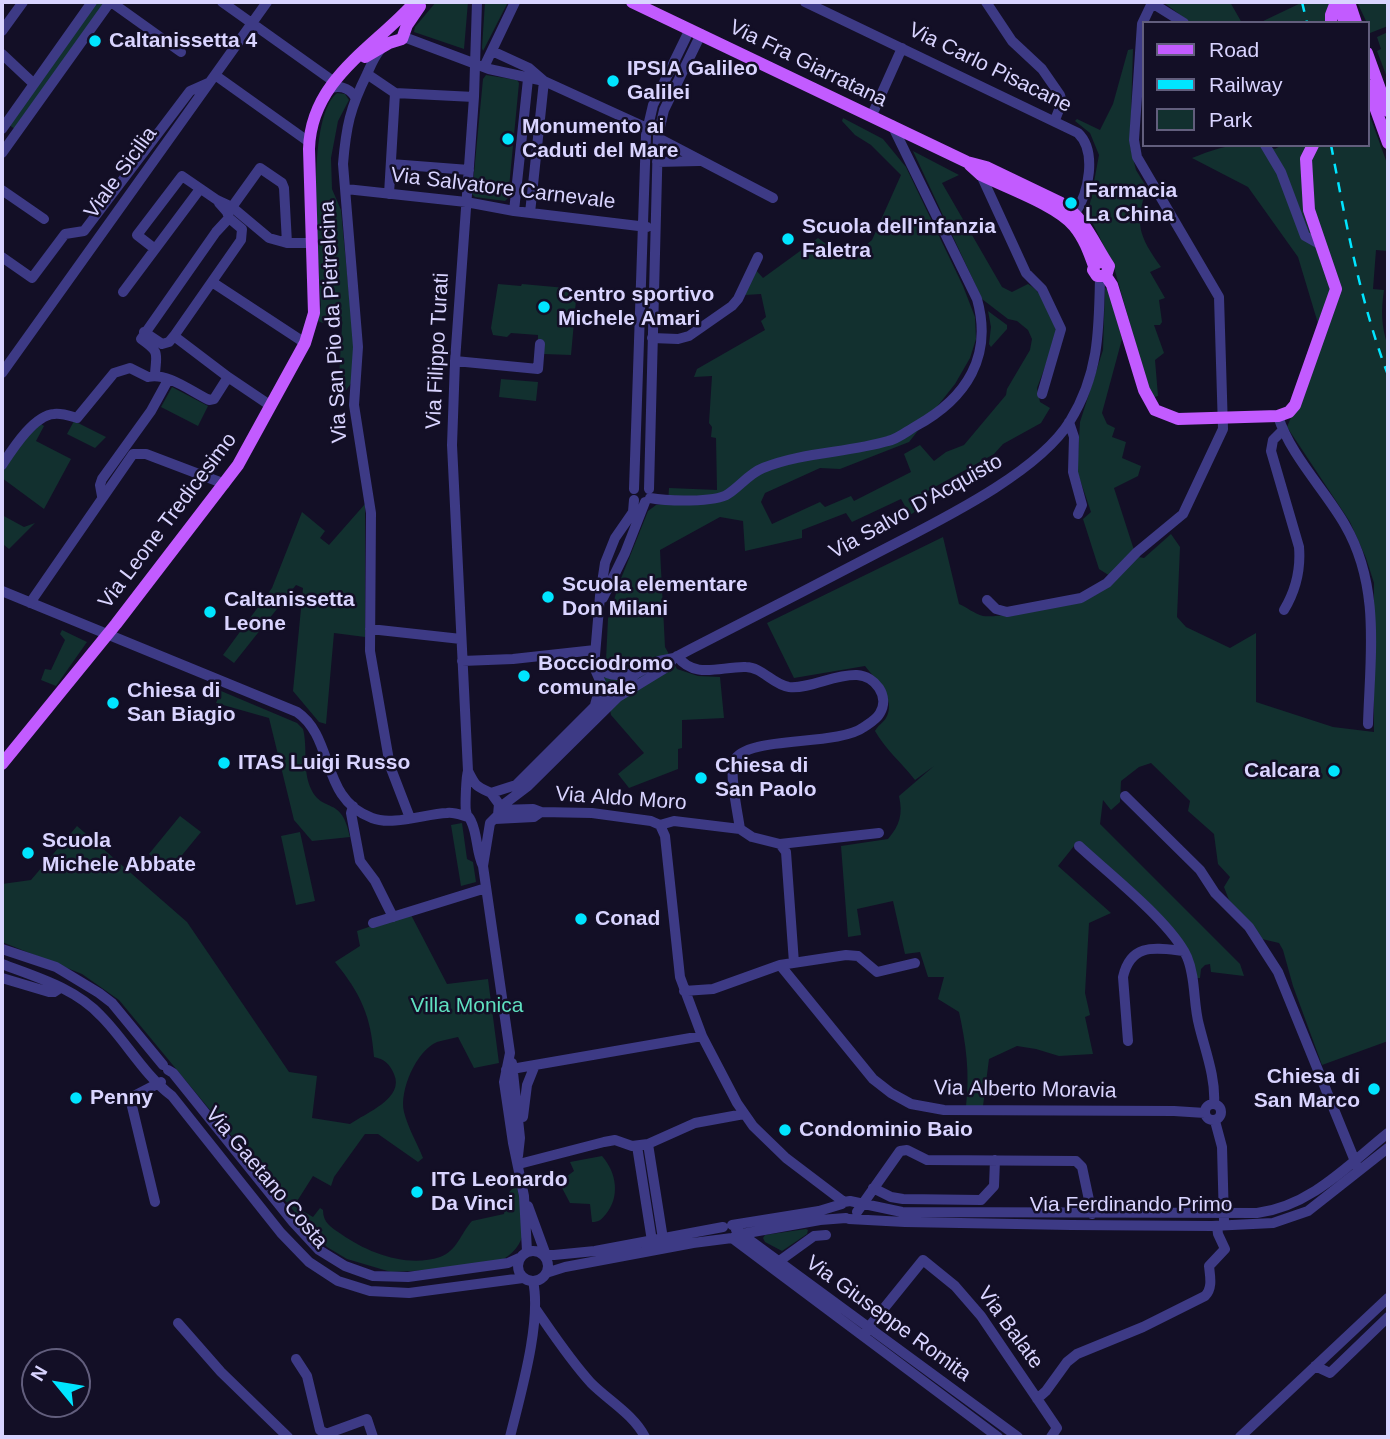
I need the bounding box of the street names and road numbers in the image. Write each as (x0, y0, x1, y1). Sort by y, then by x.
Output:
street label: Via Fra Giarratana (725, 15, 891, 113)
street label: Via Carlo Pisacane (904, 18, 1076, 118)
street label: Viale Sicilia (79, 122, 163, 224)
street label: Via Salvatore Carnevale (389, 163, 617, 215)
street label: Via San Pio da Pietrelcina (315, 200, 353, 444)
street label: Via Filippo Turati (421, 272, 455, 430)
street label: Via Leone Tredicesimo (94, 428, 242, 614)
street label: Via Salvo D'Acquisto (825, 449, 1007, 565)
street label: Via Aldo Moro (555, 782, 687, 816)
street label: Via Alberto Moravia (933, 1076, 1117, 1104)
street label: Via Gaetano Costa (199, 1102, 333, 1254)
street label: Via Ferdinando Primo (1030, 1192, 1232, 1218)
street label: Via Giuseppe Romita (800, 1251, 976, 1387)
street label: Via Balate (972, 1282, 1048, 1374)

